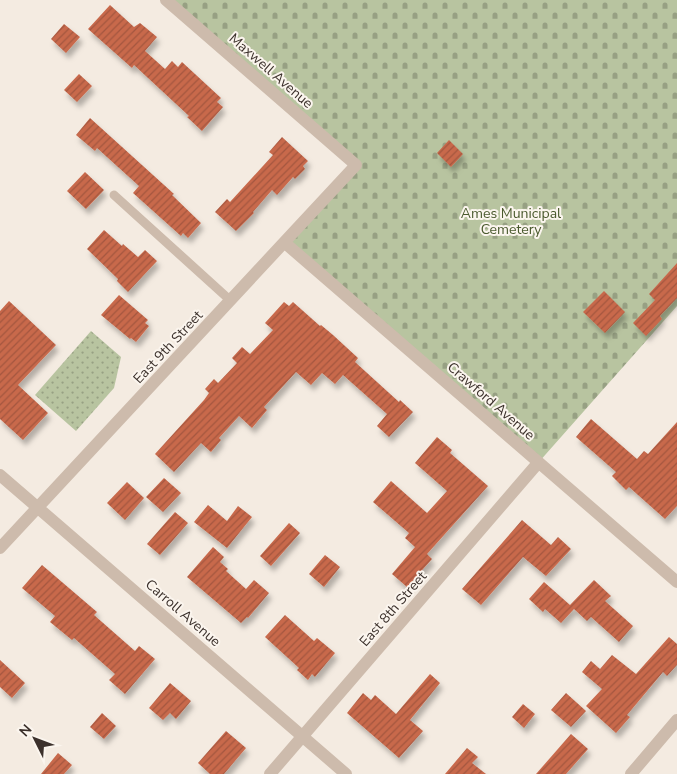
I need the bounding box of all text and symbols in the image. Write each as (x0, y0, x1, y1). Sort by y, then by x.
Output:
street label: Maxwell Avenue (225, 29, 317, 113)
park label: Ames Municipal Cemetery (461, 204, 562, 239)
street label: East 9th Street (129, 306, 207, 388)
street label: Crawford Avenue (443, 358, 539, 444)
street label: East 8th Street (355, 567, 431, 651)
street label: Carroll Avenue (141, 575, 225, 651)
north arrow (10, 714, 60, 764)
text: N (15, 720, 36, 741)

